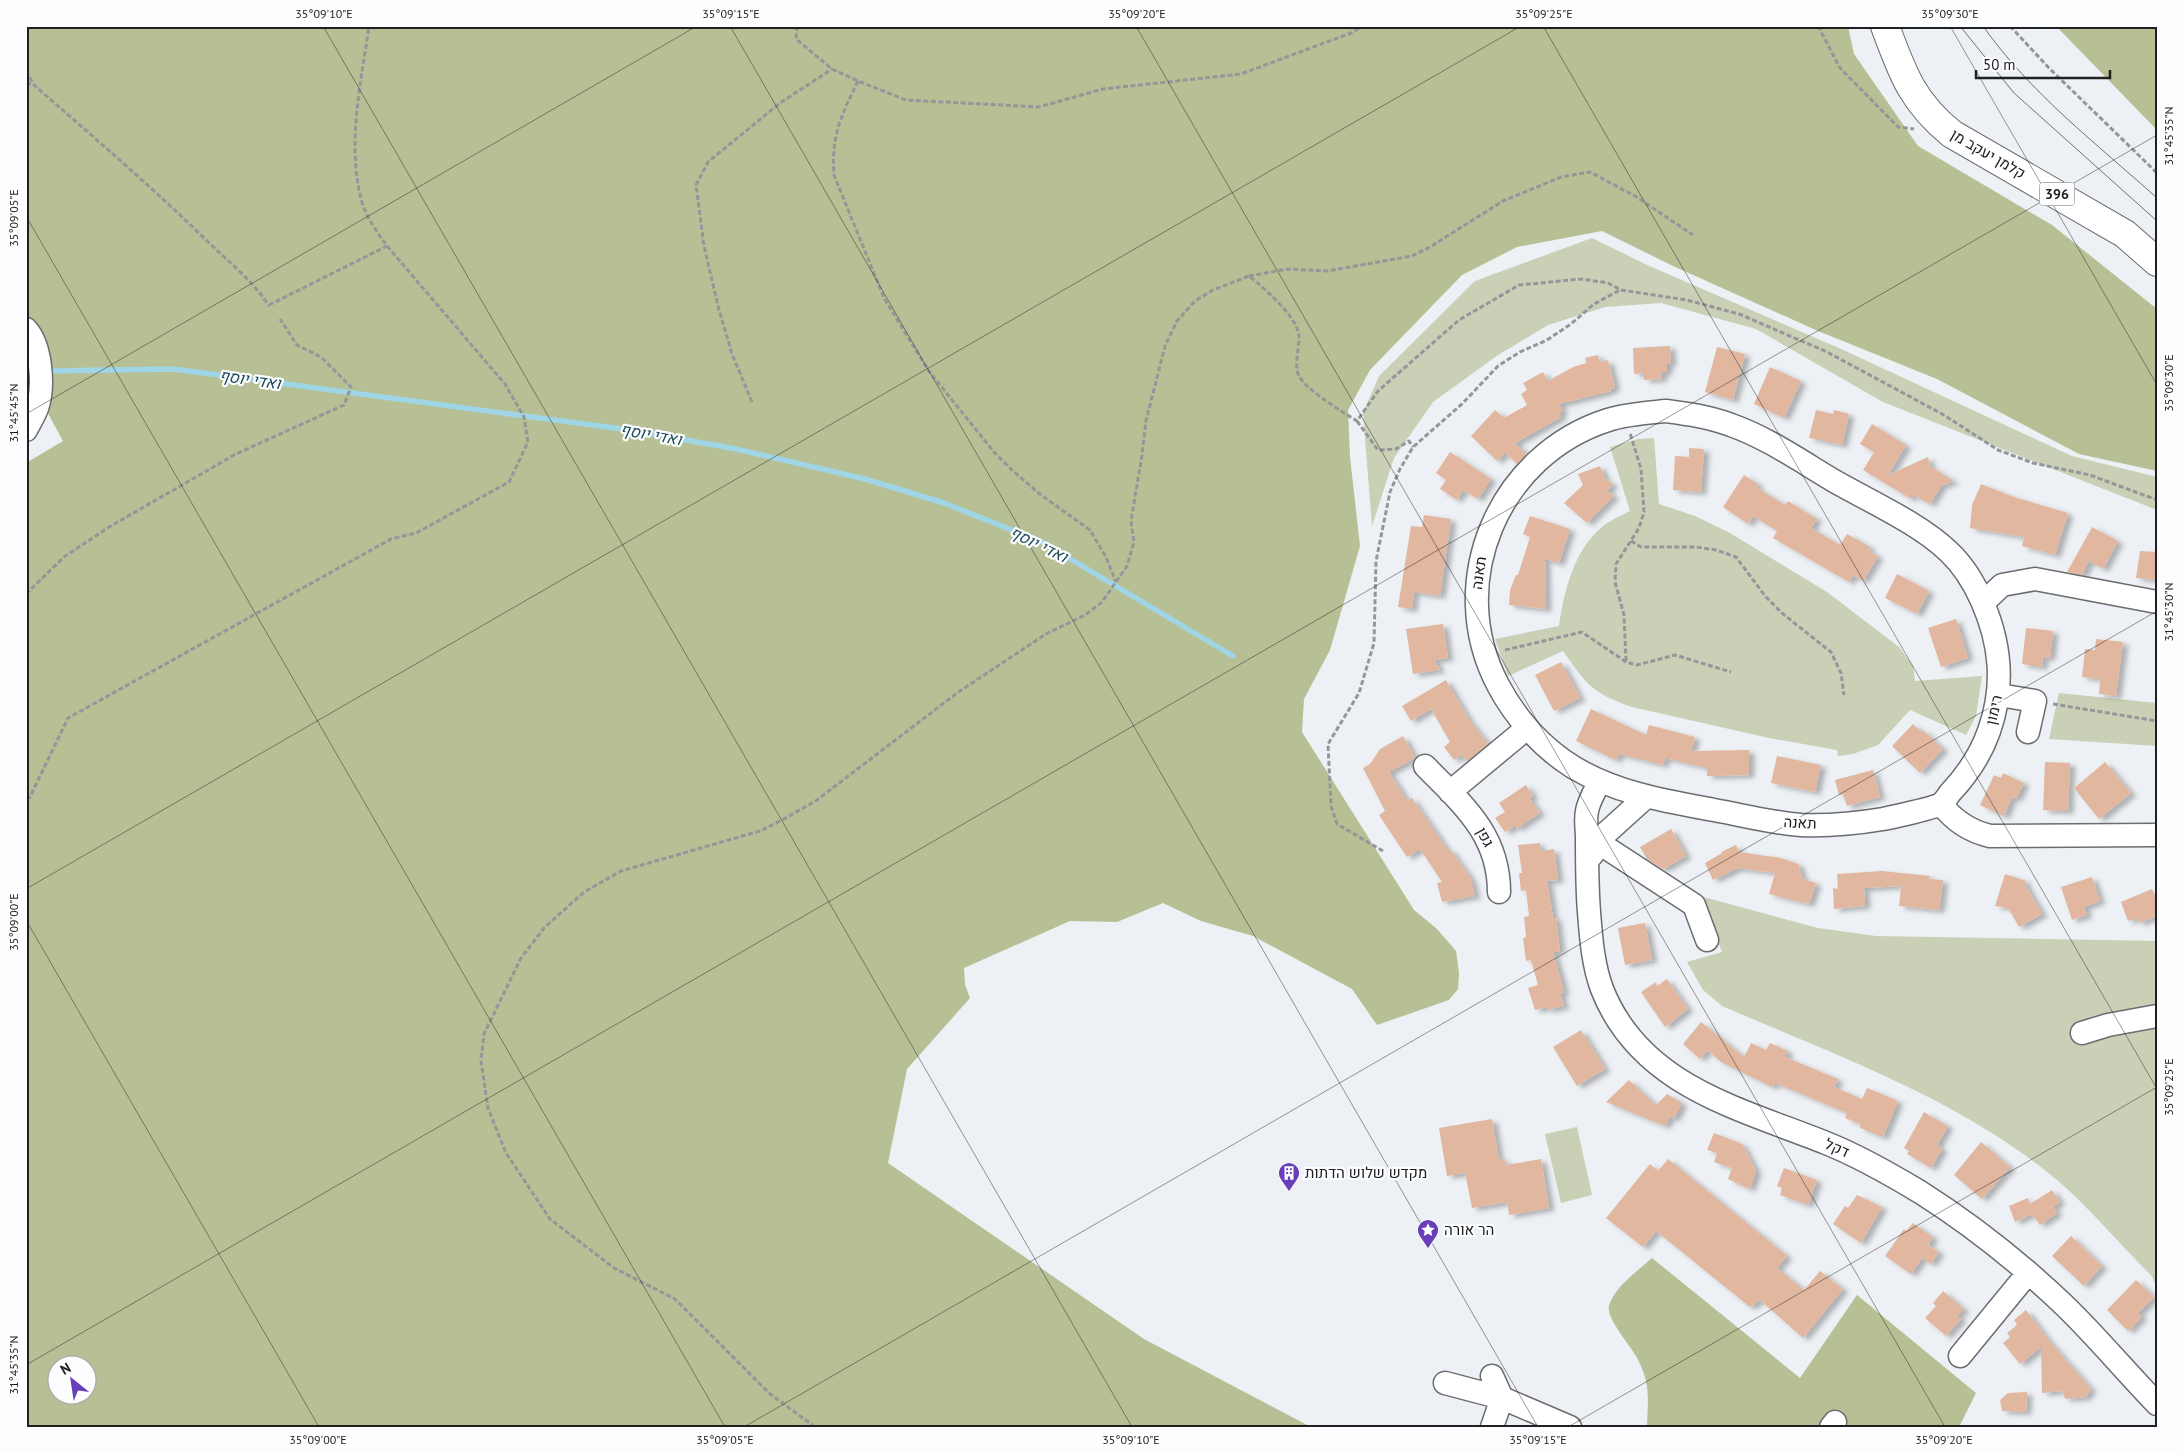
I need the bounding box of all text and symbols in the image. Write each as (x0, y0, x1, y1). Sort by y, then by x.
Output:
text: 35°09'10"E (295, 6, 353, 21)
text: 35°09'15"E (702, 6, 760, 21)
text: 35°09'20"E (1108, 6, 1166, 21)
text: 35°09'25"E (1515, 6, 1573, 21)
text: 35°09'30"E (1921, 6, 1979, 21)
scale bar (1976, 48, 2109, 80)
text: 50 m (1983, 55, 2016, 74)
text: 31°45'35"N (2161, 106, 2176, 166)
street label: קלמן יעקב מן (1947, 125, 2029, 183)
road number: 396 (2040, 182, 2074, 205)
text: 35°09'05"E (6, 189, 21, 247)
text: 35°09'30"E (2161, 354, 2176, 412)
water label: ואדי יוסף (218, 365, 283, 393)
text: 31°45'45"N (6, 383, 21, 443)
water label: ואדי יוסף (619, 419, 684, 449)
water label: ואדי יוסף (1007, 521, 1072, 567)
street label: תאנה (1467, 555, 1490, 591)
text: 31°45'30"N (2161, 582, 2176, 642)
street label: רימון (1981, 693, 2006, 727)
street label: תאנה (1783, 812, 1817, 833)
street label: גפן (1472, 824, 1499, 850)
text: 35°09'00"E (6, 893, 21, 951)
text: 35°09'25"E (2161, 1058, 2176, 1116)
street label: דקל (1822, 1134, 1853, 1161)
building icon: מקדש שלוש הדתות (1277, 1161, 1301, 1192)
place label: מקדש שלוש הדתות (1305, 1163, 1427, 1182)
place icon: הר אורה (1416, 1218, 1440, 1249)
place label: הר אורה (1444, 1220, 1494, 1239)
text: 31°45'35"N (6, 1335, 21, 1395)
north arrow (48, 1356, 98, 1406)
text: N (57, 1359, 74, 1379)
text: 35°09'00"E (289, 1432, 347, 1447)
text: 35°09'05"E (696, 1432, 754, 1447)
text: 35°09'10"E (1102, 1432, 1160, 1447)
text: 35°09'15"E (1509, 1432, 1567, 1447)
text: 35°09'20"E (1915, 1432, 1973, 1447)

